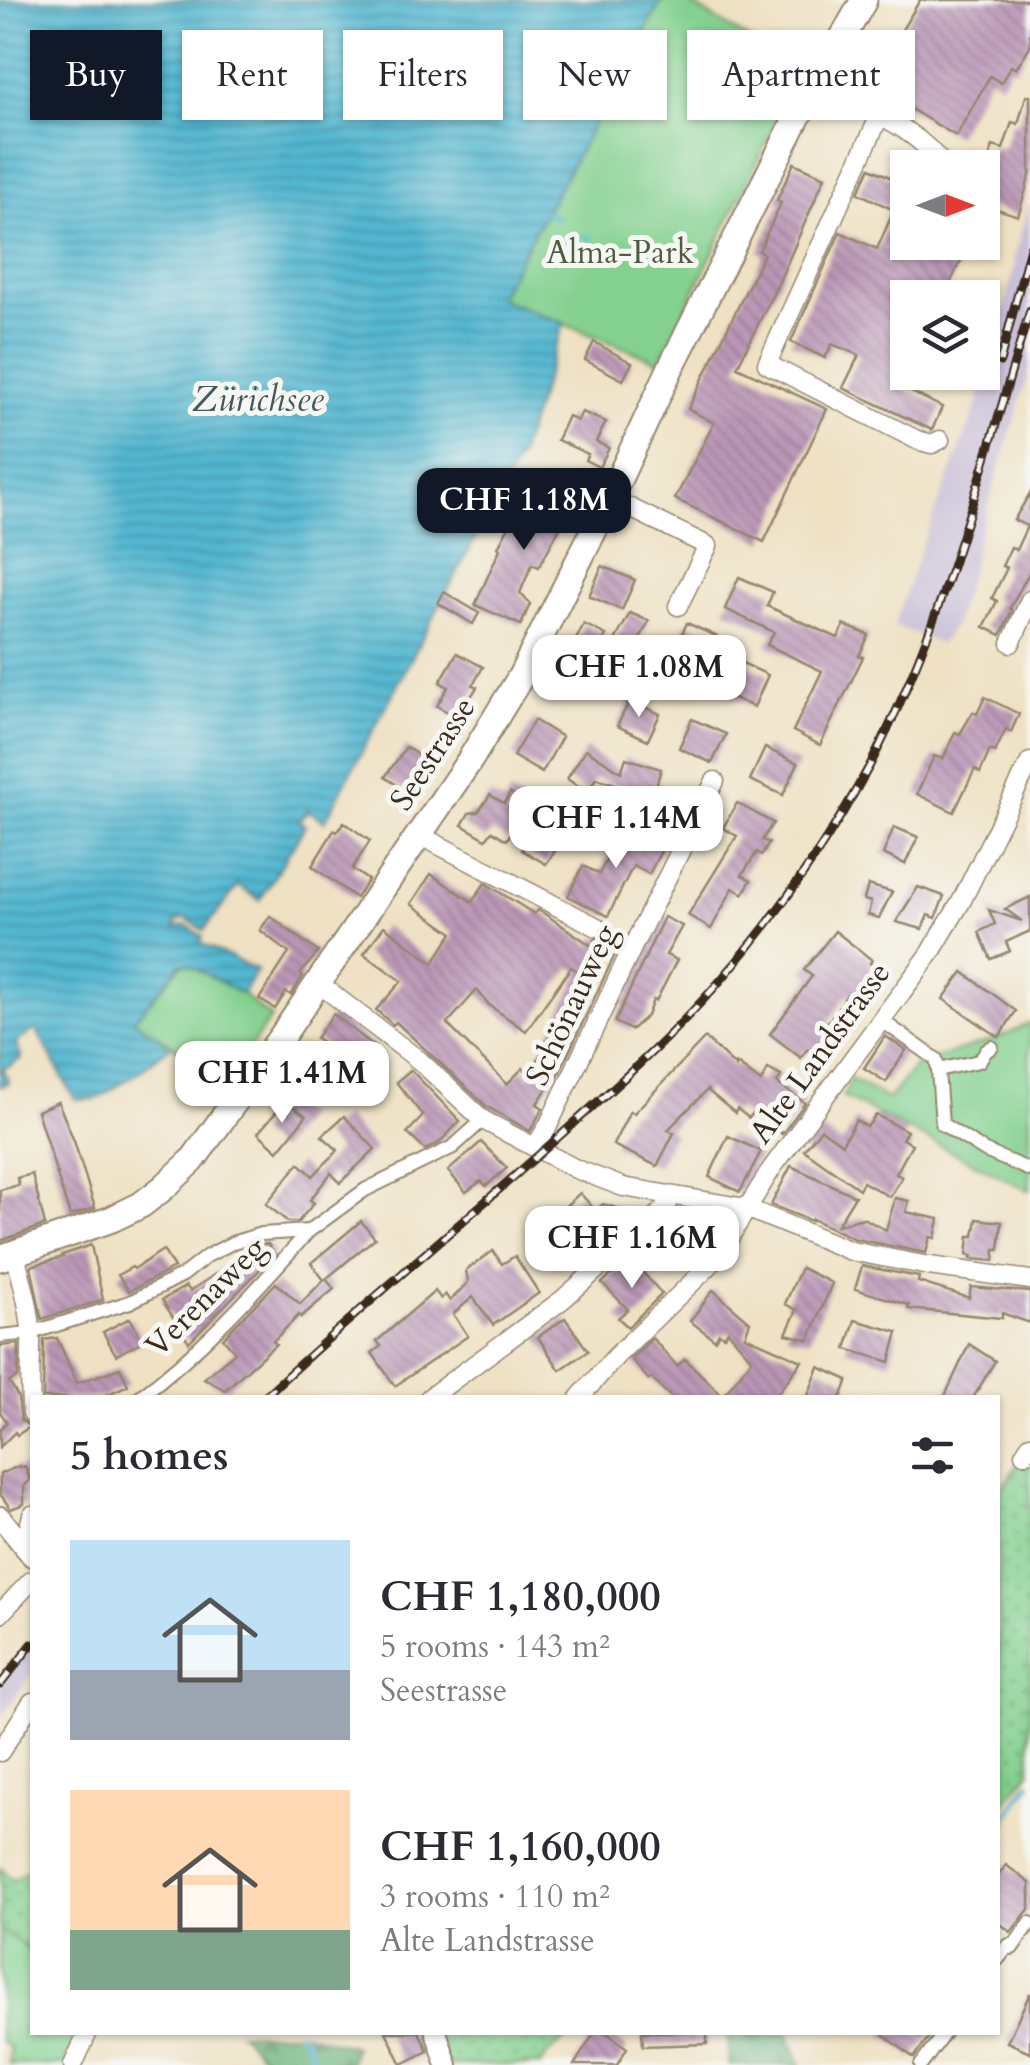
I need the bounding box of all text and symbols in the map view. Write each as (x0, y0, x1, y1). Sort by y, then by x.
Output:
chip: Buy (30, 30, 162, 120)
chip: Rent (182, 30, 323, 120)
chip: Filters (343, 30, 503, 120)
chip: New (523, 30, 667, 120)
chip: Apartment (687, 30, 915, 120)
north arrow (890, 150, 1000, 260)
map controls (890, 150, 1000, 390)
park label: Alma-Park (546, 231, 694, 275)
button: layers (890, 280, 1000, 390)
water label: Zürichsee (192, 376, 324, 424)
pin: CHF 1.18M (410, 468, 638, 553)
text: CHF 1.18M (439, 478, 609, 522)
pin: CHF 1.08M (525, 635, 753, 720)
text: CHF 1.08M (554, 645, 724, 689)
street label: Seestrasse (380, 689, 486, 819)
pin: CHF 1.14M (502, 786, 730, 871)
text: CHF 1.14M (531, 796, 701, 840)
street label: Schönauweg (515, 917, 629, 1093)
street label: Alte Landstrasse (739, 953, 901, 1153)
pin: CHF 1.41M (168, 1041, 396, 1126)
text: CHF 1.41M (197, 1051, 367, 1095)
pin: CHF 1.16M (518, 1206, 746, 1291)
text: CHF 1.16M (547, 1216, 717, 1260)
street label: Verenaweg (136, 1227, 276, 1367)
text: 5 homes (70, 1427, 228, 1484)
icon: filters (905, 1428, 960, 1483)
text: CHF 1,180,000 (380, 1568, 661, 1625)
icon: home (150, 1580, 270, 1700)
text: 5 rooms · 143 m² (380, 1625, 610, 1669)
text: Seestrasse (380, 1669, 507, 1713)
text: CHF 1,160,000 (380, 1818, 661, 1875)
icon: home (150, 1830, 270, 1950)
text: 3 rooms · 110 m² (380, 1875, 610, 1919)
text: Alte Landstrasse (380, 1919, 595, 1963)

